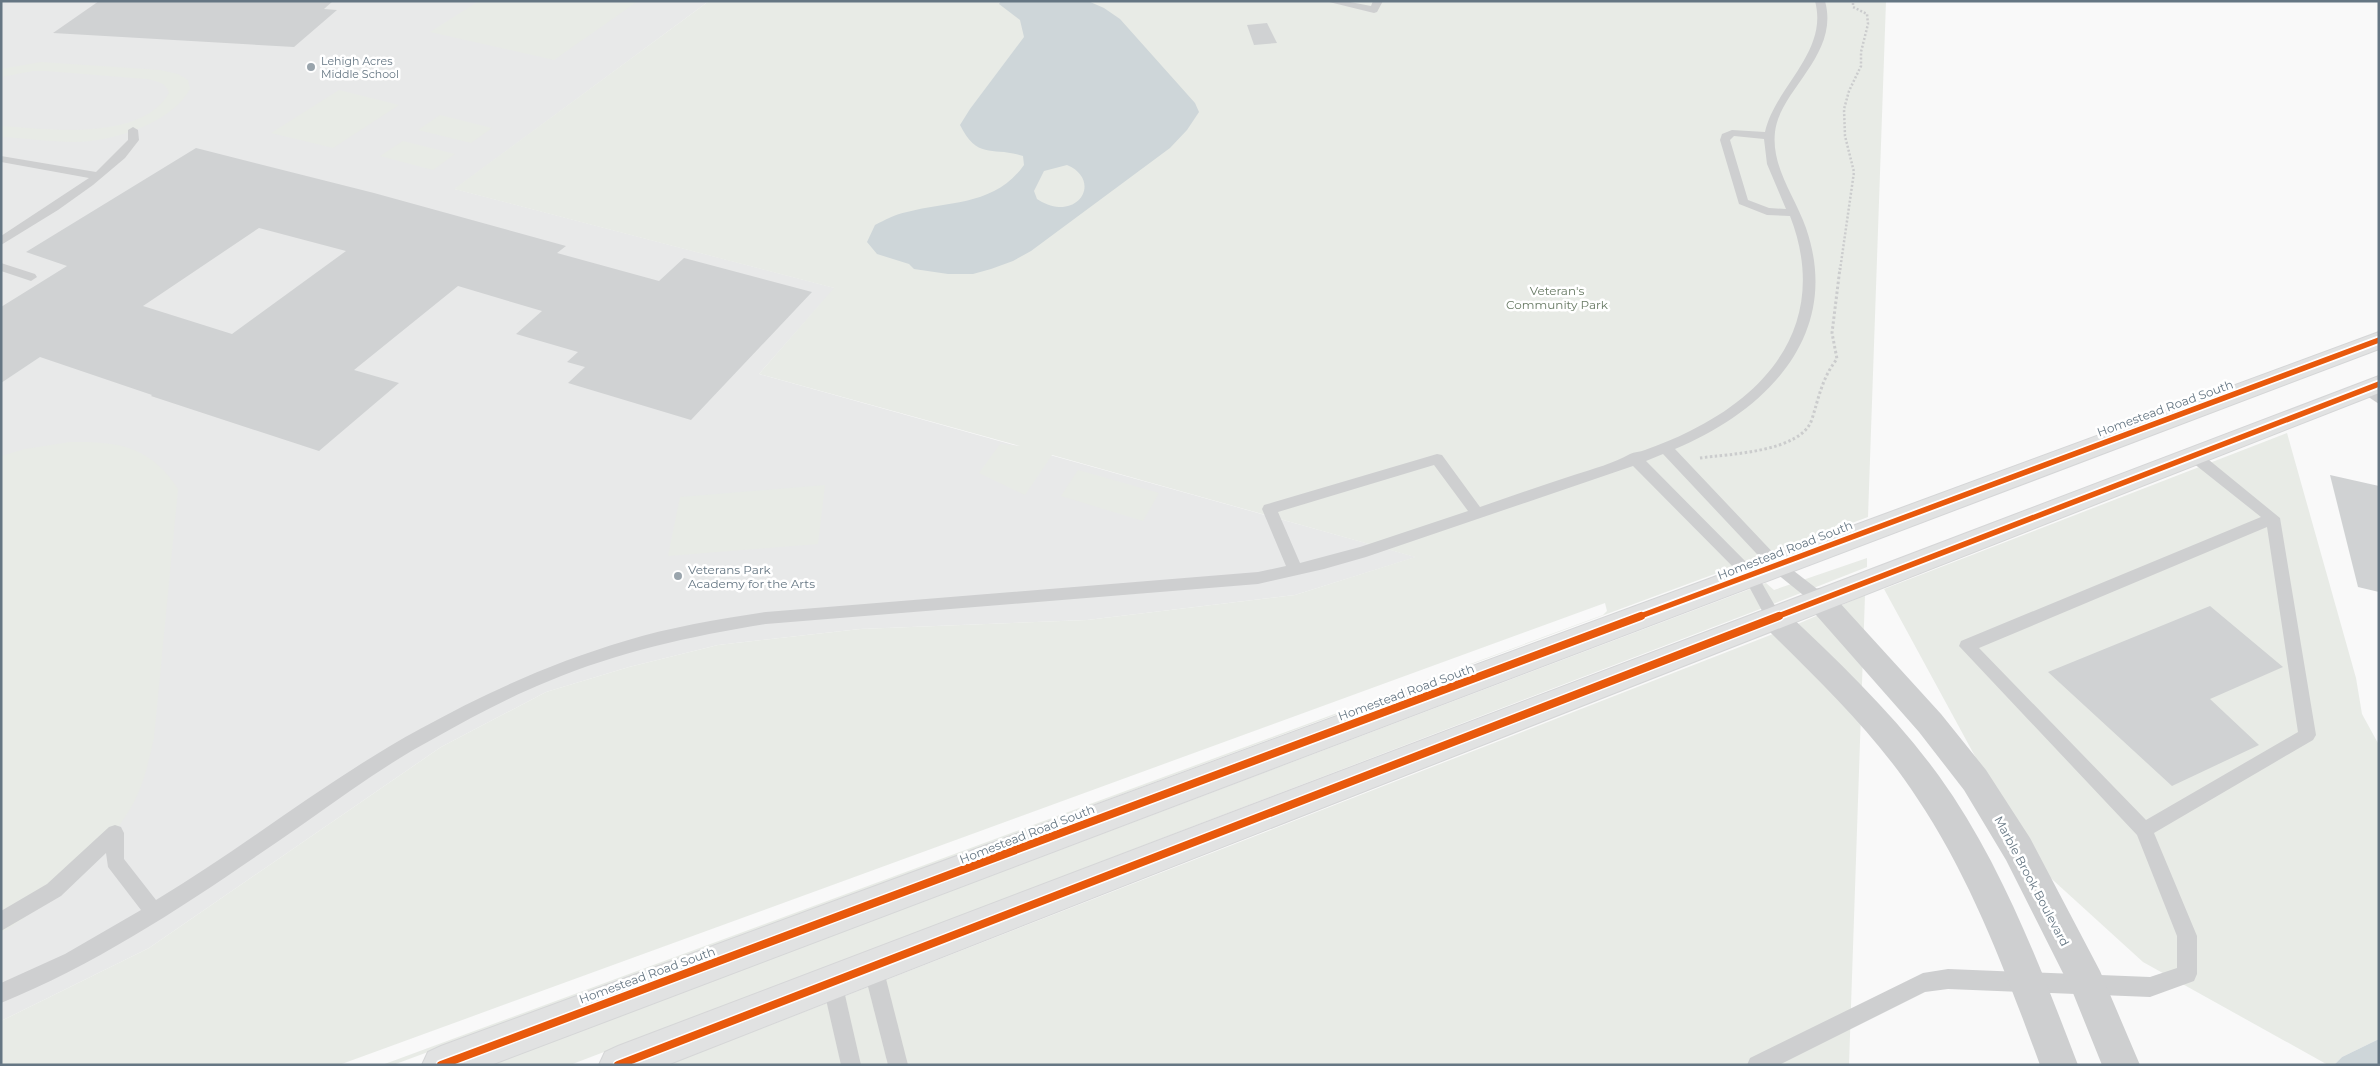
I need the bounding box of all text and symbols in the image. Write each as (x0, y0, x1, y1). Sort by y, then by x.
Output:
place label: Lehigh Acres Middle School (321, 54, 399, 81)
marker: Lehigh Acres Middle School (305, 61, 317, 73)
park label: Veteran's Community Park (1506, 283, 1609, 312)
street label: Homestead Road South (2095, 376, 2235, 440)
street label: Homestead Road South (1715, 517, 1855, 583)
place label: Veterans Park Academy for the Arts (688, 562, 815, 591)
marker: Veterans Park Academy for the Arts (672, 570, 684, 582)
street label: Homestead Road South (1336, 660, 1476, 724)
street label: Homestead Road South (957, 801, 1097, 867)
street label: Marble Brook Boulevard (1991, 813, 2073, 949)
street label: Homestead Road South (577, 943, 717, 1007)

